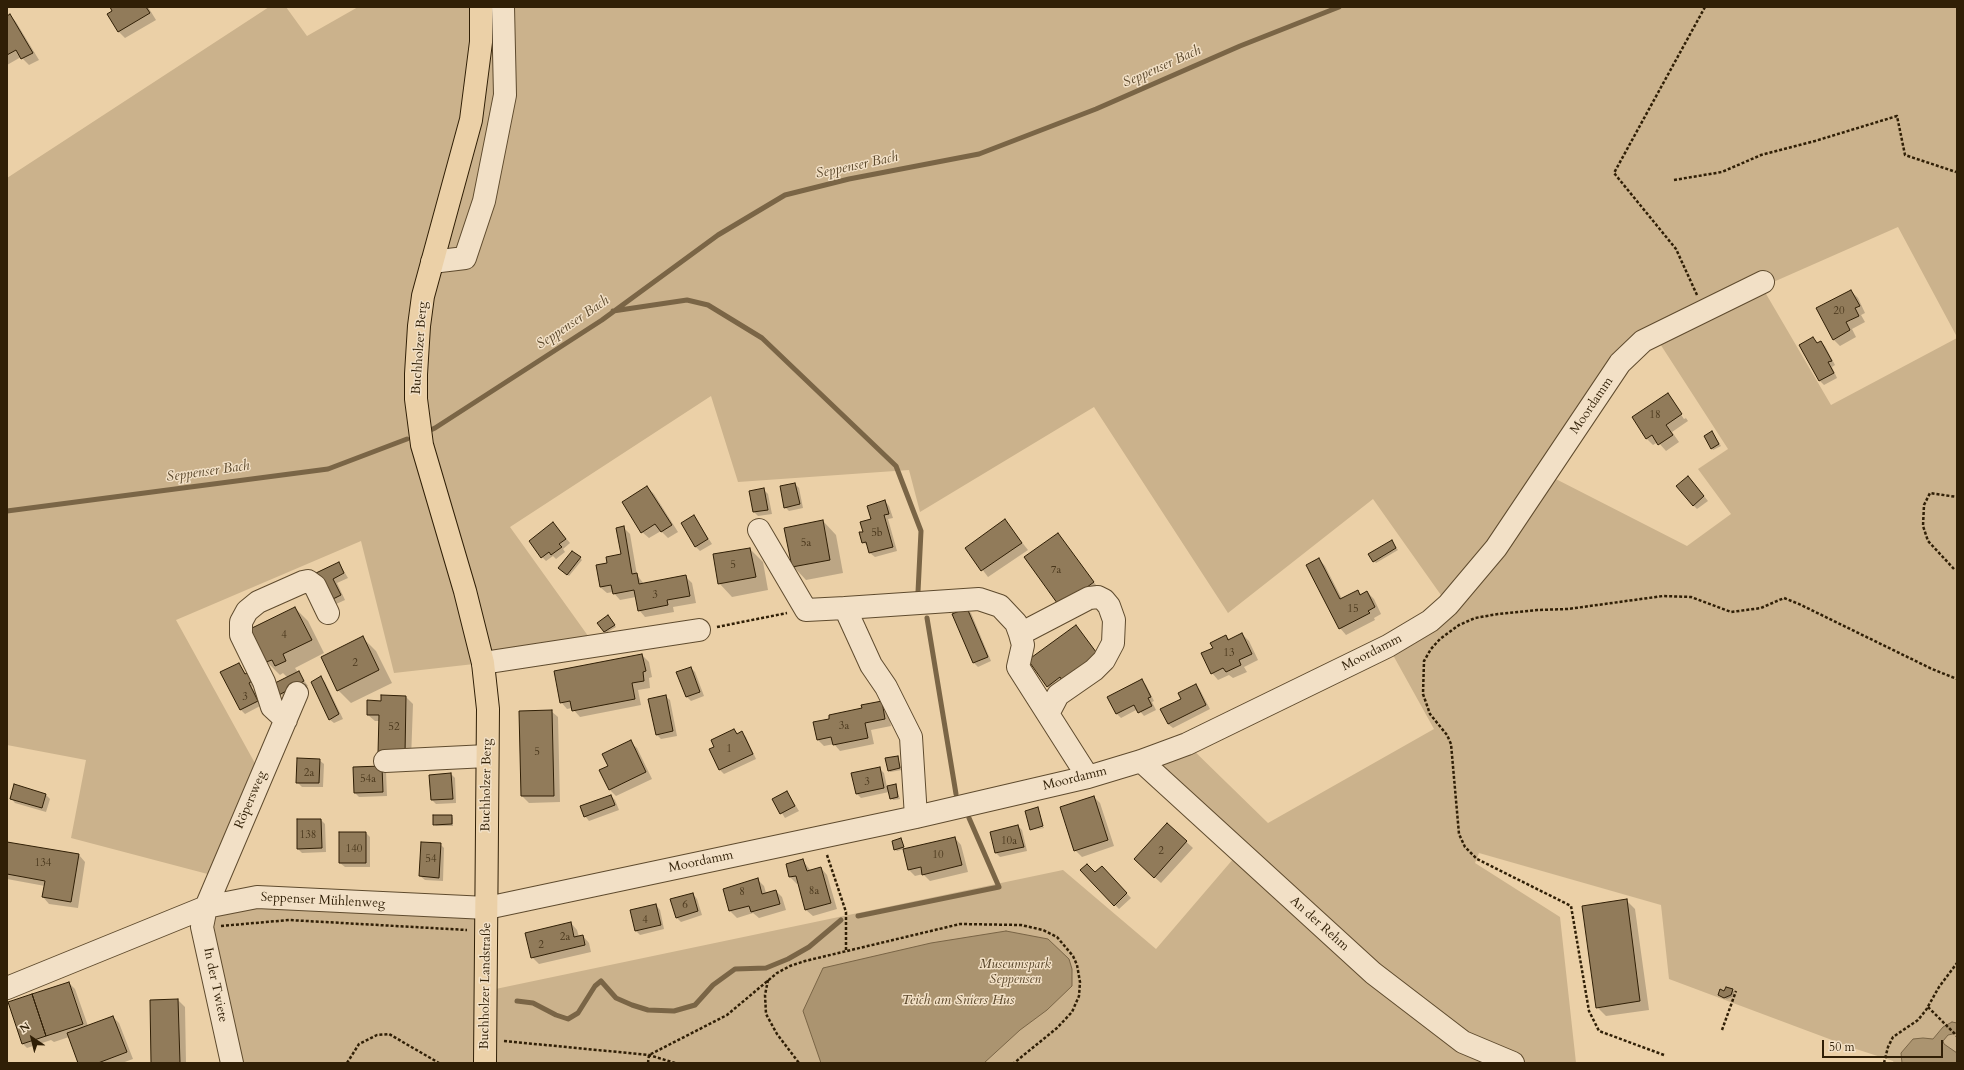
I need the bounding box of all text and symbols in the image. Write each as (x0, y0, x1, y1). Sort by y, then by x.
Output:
water label: Seppenser Bach (1120, 42, 1204, 92)
water label: Seppenser Bach (814, 149, 900, 183)
water label: Seppenser Bach (534, 293, 612, 353)
street label: Buchholzer Berg (409, 301, 431, 395)
house number: 20 (1833, 304, 1845, 318)
street label: Moordamm (1567, 374, 1617, 438)
house number: 18 (1649, 408, 1661, 422)
water label: Seppenser Bach (165, 458, 251, 486)
house number: 5b (871, 526, 883, 540)
house number: 5a (801, 536, 811, 550)
house number: 5 (730, 558, 736, 572)
house number: 7a (1051, 563, 1061, 577)
house number: 3 (652, 588, 658, 602)
house number: 15 (1347, 602, 1359, 616)
house number: 4 (281, 628, 287, 642)
street label: Moordamm (1339, 631, 1405, 675)
house number: 13 (1223, 646, 1235, 660)
house number: 2 (352, 656, 358, 670)
house number: 3 (242, 690, 248, 704)
house number: 3a (839, 719, 849, 733)
house number: 52 (388, 720, 400, 734)
street label: Buchholzer Berg (478, 738, 496, 832)
house number: 1 (726, 742, 732, 756)
house number: 5 (534, 745, 540, 759)
street label: Moordamm (1041, 764, 1109, 794)
house number: 2a (304, 766, 314, 780)
street label: Röpersweg (232, 769, 270, 831)
house number: 54a (360, 772, 376, 786)
house number: 3 (864, 775, 870, 789)
house number: 138 (300, 828, 316, 842)
house number: 10a (1001, 834, 1017, 848)
house number: 140 (346, 842, 362, 856)
house number: 2 (1158, 844, 1164, 858)
street label: Moordamm (667, 848, 735, 876)
house number: 10 (932, 848, 944, 862)
house number: 54 (425, 852, 437, 866)
house number: 134 (35, 856, 51, 870)
house number: 8a (809, 884, 819, 898)
house number: 8 (739, 885, 745, 899)
street label: Seppenser Mühlenweg (260, 890, 386, 912)
street label: An der Rehm (1286, 893, 1352, 955)
house number: 6 (682, 898, 688, 912)
house number: 4 (642, 913, 648, 927)
street label: Buchholzer Landstraße (477, 923, 495, 1049)
house number: 2a (560, 930, 570, 944)
house number: 2 (538, 938, 544, 952)
street label: In der Twiete (199, 946, 231, 1024)
park label: Museumspark Seppensen (979, 957, 1051, 988)
water label: Teich am Sniers Hus (902, 993, 1014, 1009)
north arrow (12, 1018, 52, 1058)
text: N (17, 1019, 33, 1037)
scale bar (1824, 1032, 1945, 1058)
text: 50 m (1829, 1039, 1855, 1055)

